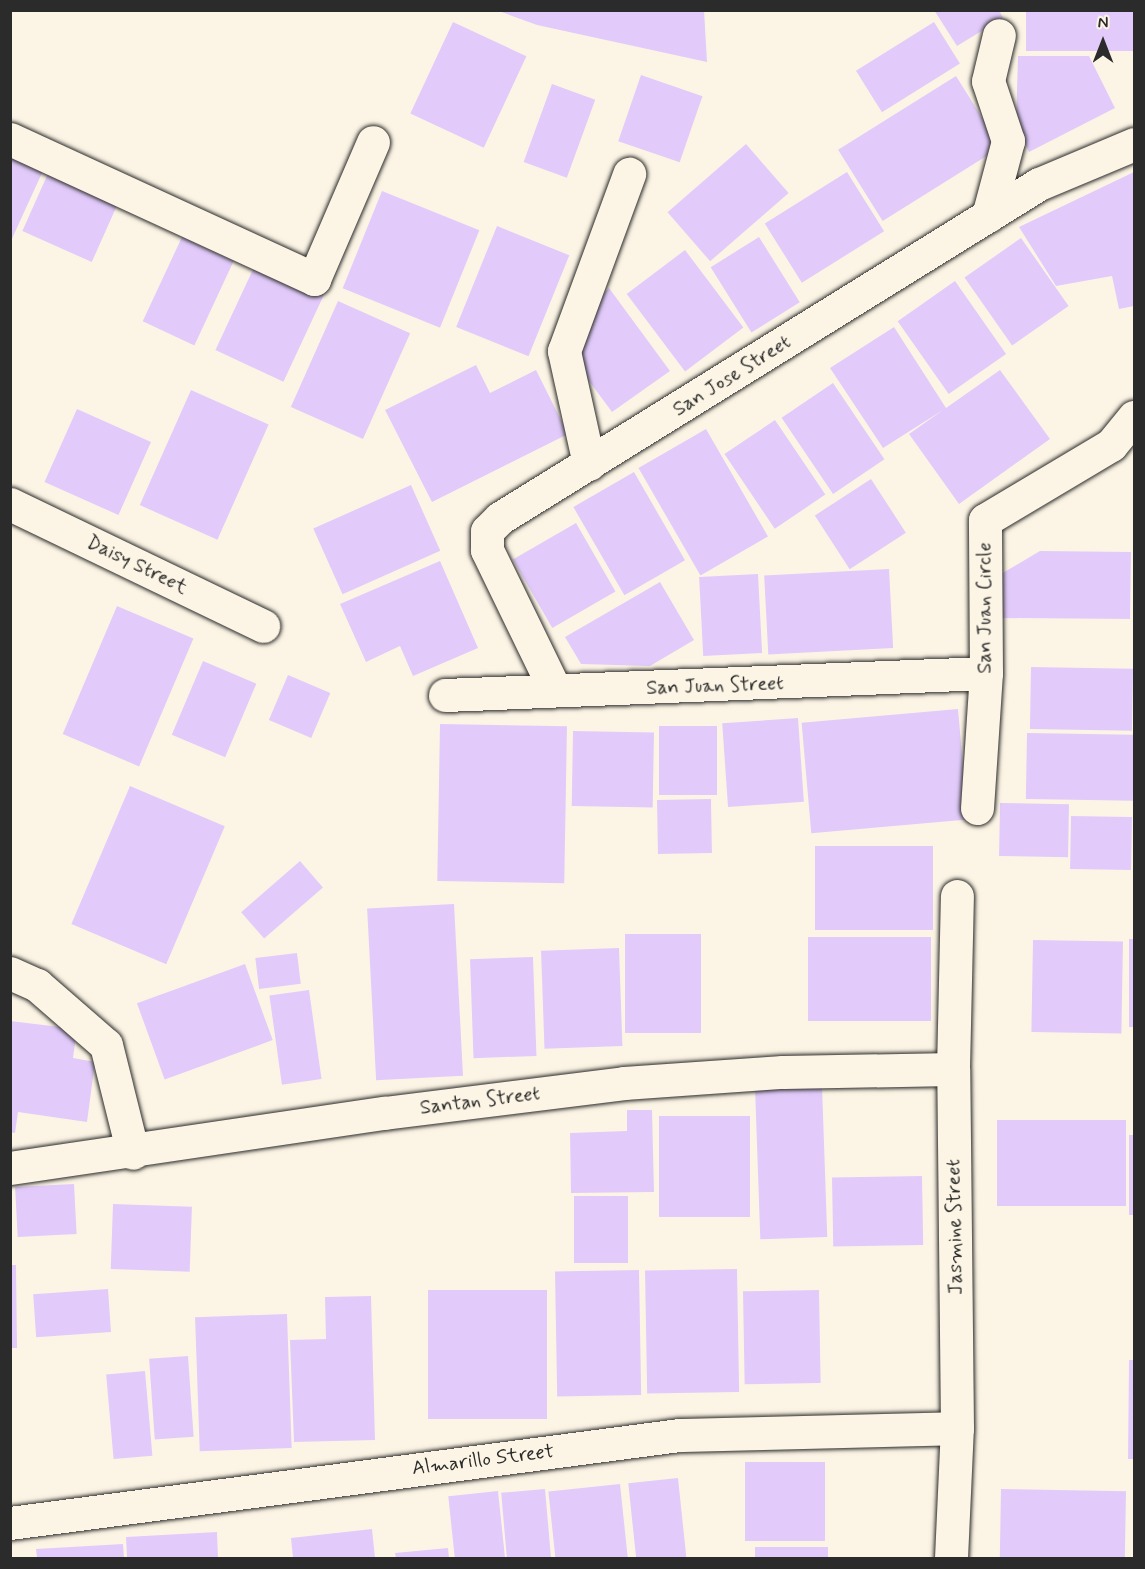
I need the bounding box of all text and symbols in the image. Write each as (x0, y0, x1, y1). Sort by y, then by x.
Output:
north arrow (1073, 12, 1133, 72)
text: N (1098, 13, 1108, 34)
street label: San Jose Street (667, 329, 797, 423)
street label: Daisy Street (83, 530, 191, 600)
street label: San Juan Circle (973, 541, 997, 675)
street label: San Juan Street (644, 672, 786, 700)
street label: Santan Street (417, 1082, 543, 1120)
street label: Jasmine Street (942, 1157, 968, 1297)
street label: Almarillo Street (411, 1439, 555, 1481)

